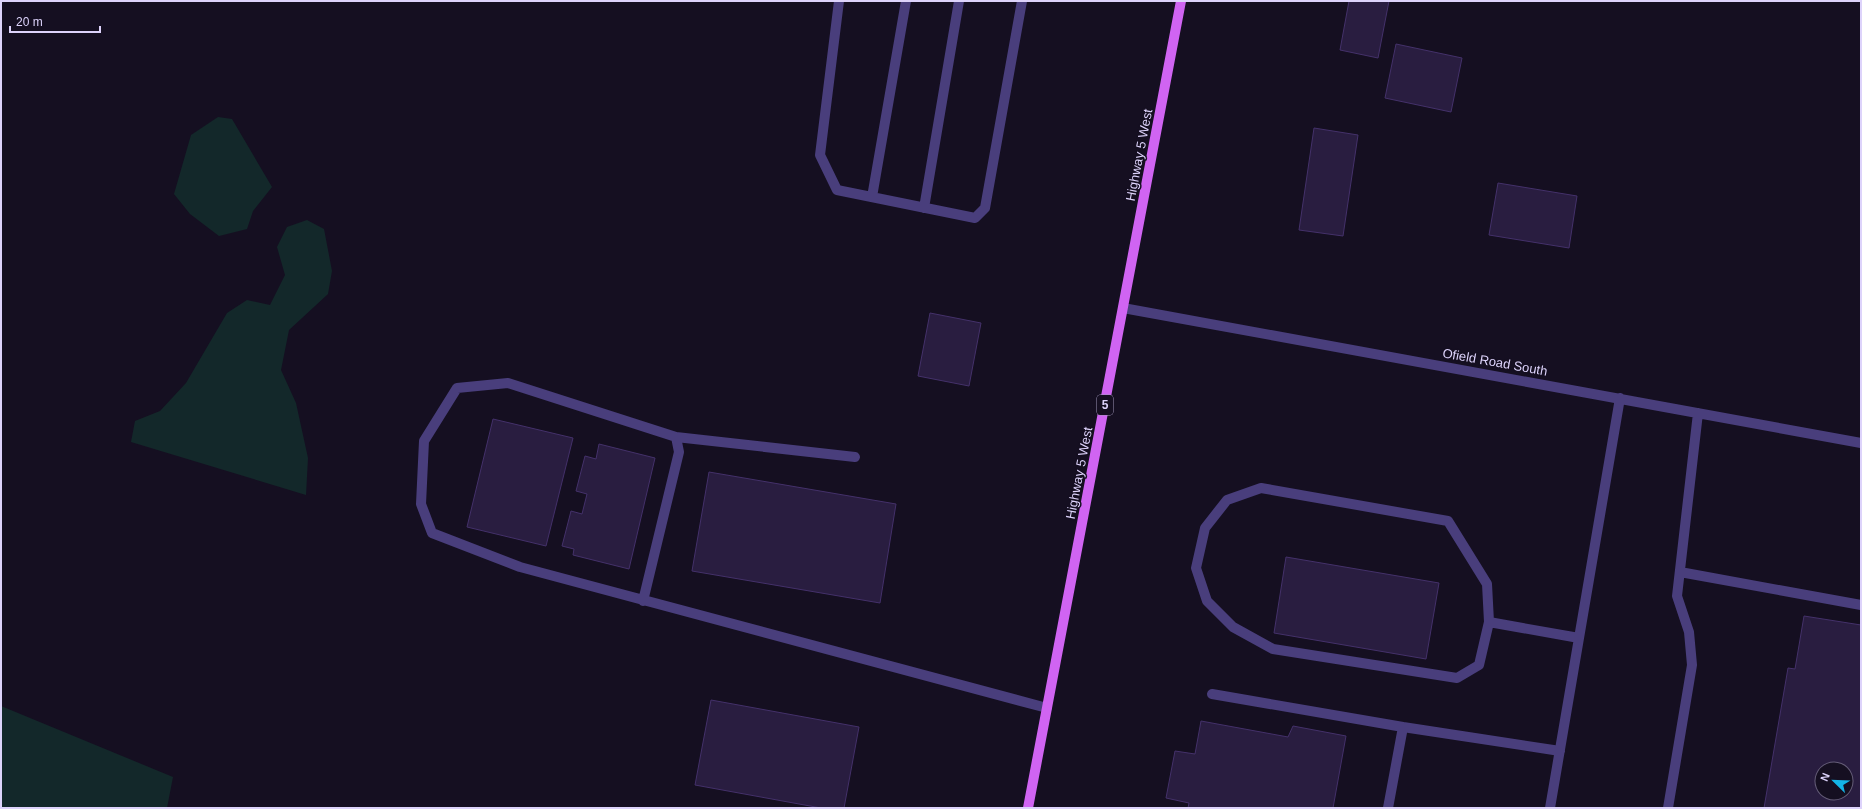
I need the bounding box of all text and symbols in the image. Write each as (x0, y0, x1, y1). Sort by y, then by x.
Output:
scale bar (10, 8, 100, 34)
text: 20 m (16, 15, 43, 29)
street label: Highway 5 West (1123, 107, 1155, 202)
street label: Ofield Road South (1441, 345, 1549, 379)
road number: 5 (1097, 395, 1113, 415)
street label: Highway 5 West (1063, 425, 1095, 520)
north arrow (1814, 761, 1854, 801)
text: N (1818, 771, 1832, 783)

